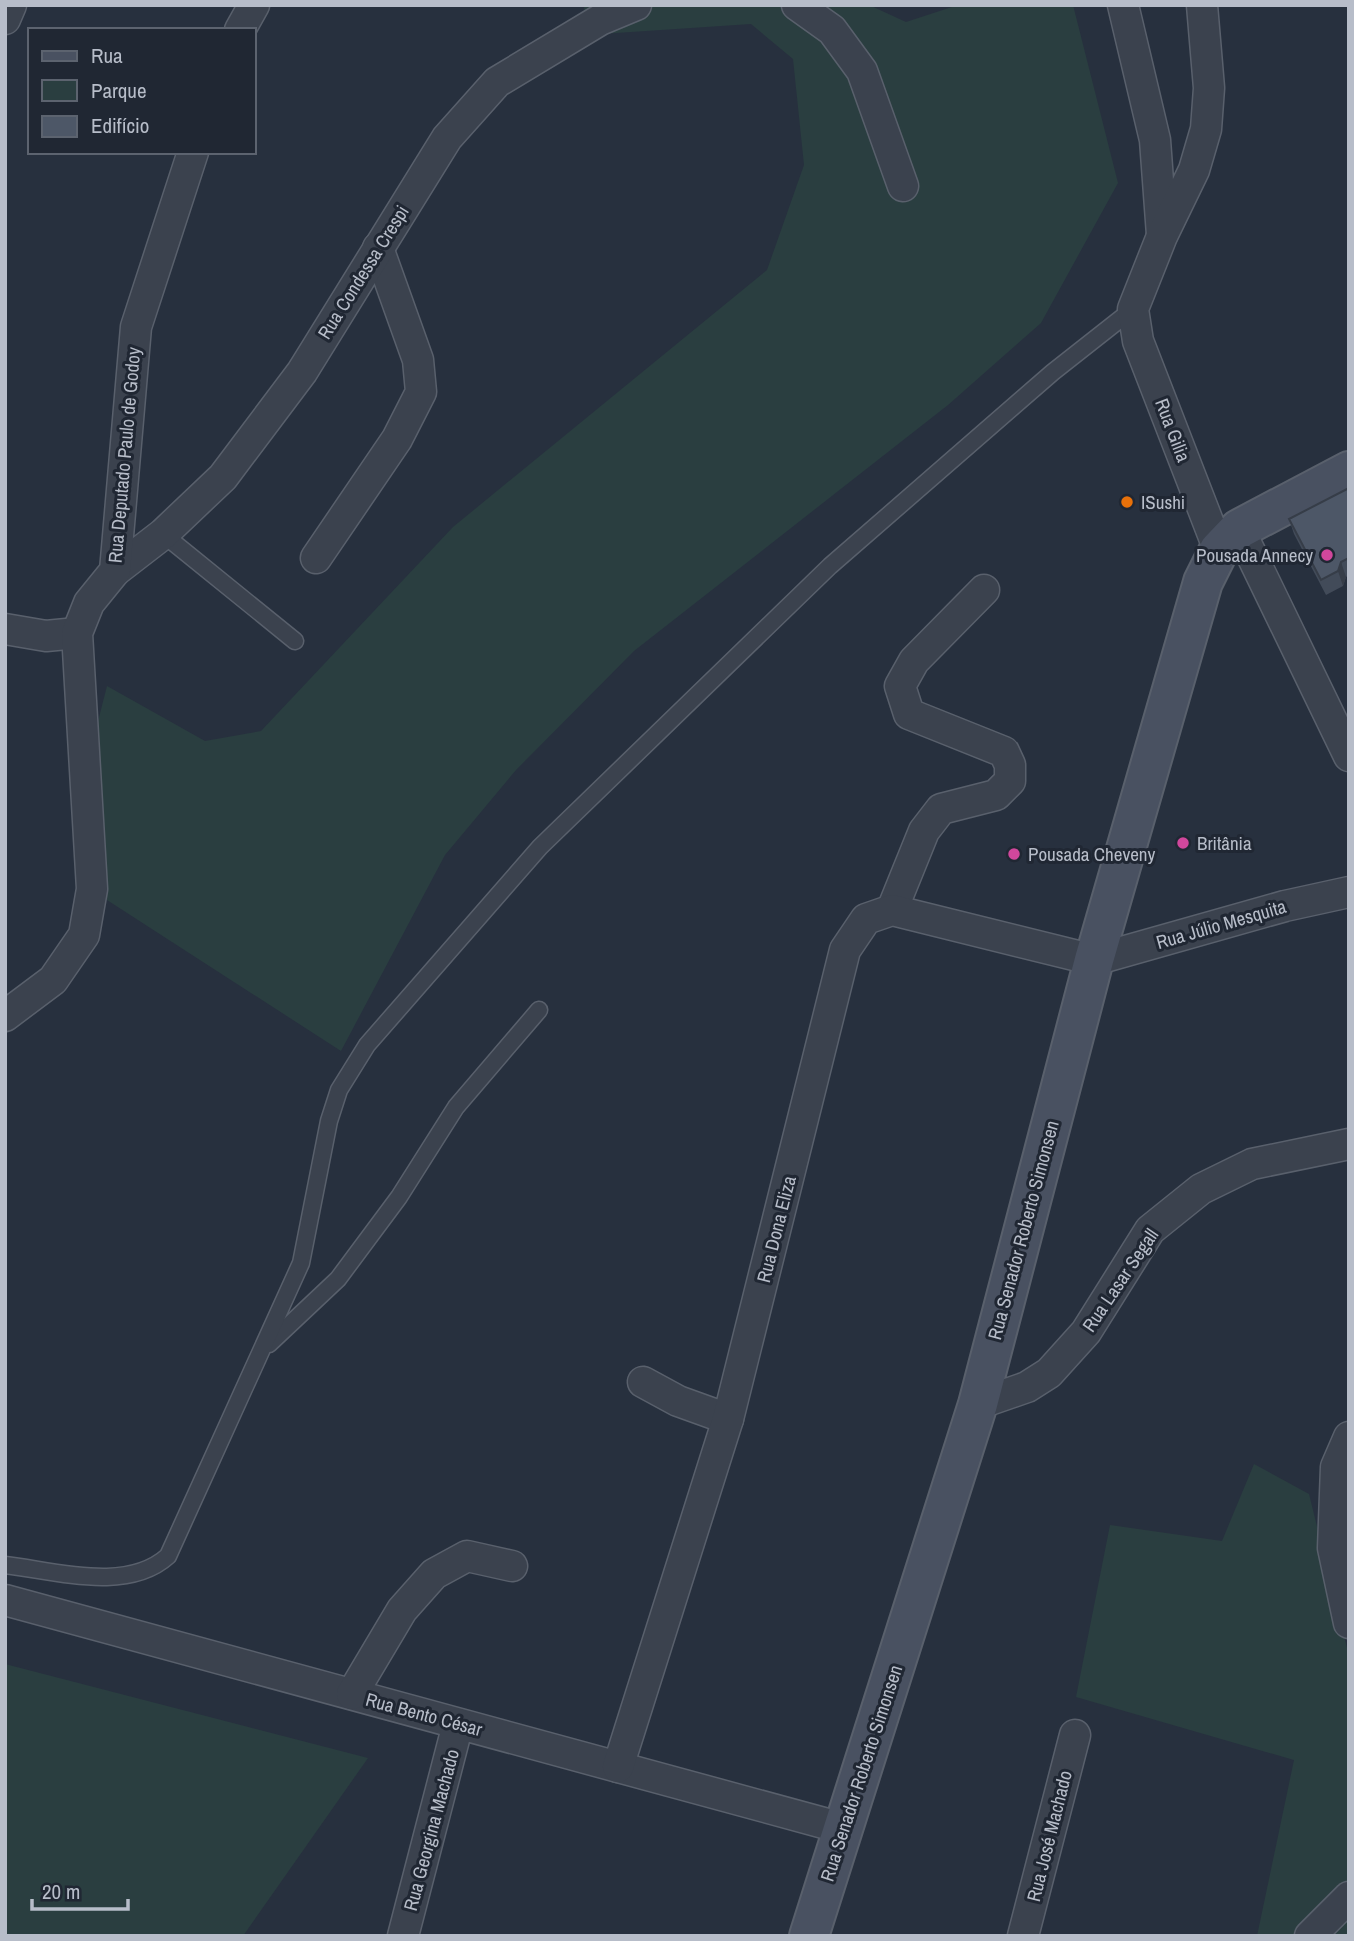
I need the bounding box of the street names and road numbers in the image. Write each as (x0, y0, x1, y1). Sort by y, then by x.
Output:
street label: Rua Condessa Crespi (311, 200, 415, 344)
street label: Rua Deputado Paulo de Godoy (102, 346, 146, 564)
street label: Rua Gilia (1149, 395, 1197, 466)
street label: Rua Júlio Mesquita (1153, 893, 1289, 955)
street label: Rua Senador Roberto Simonsen (981, 1117, 1065, 1343)
street label: Rua Dona Eliza (750, 1173, 802, 1285)
street label: Rua Lasar Segall (1076, 1223, 1164, 1337)
street label: Rua Senador Roberto Simonsen (814, 1661, 908, 1885)
street label: Rua Bento César (363, 1686, 486, 1742)
street label: Rua Georgina Machado (397, 1746, 465, 1914)
street label: Rua José Machado (1020, 1768, 1078, 1904)

